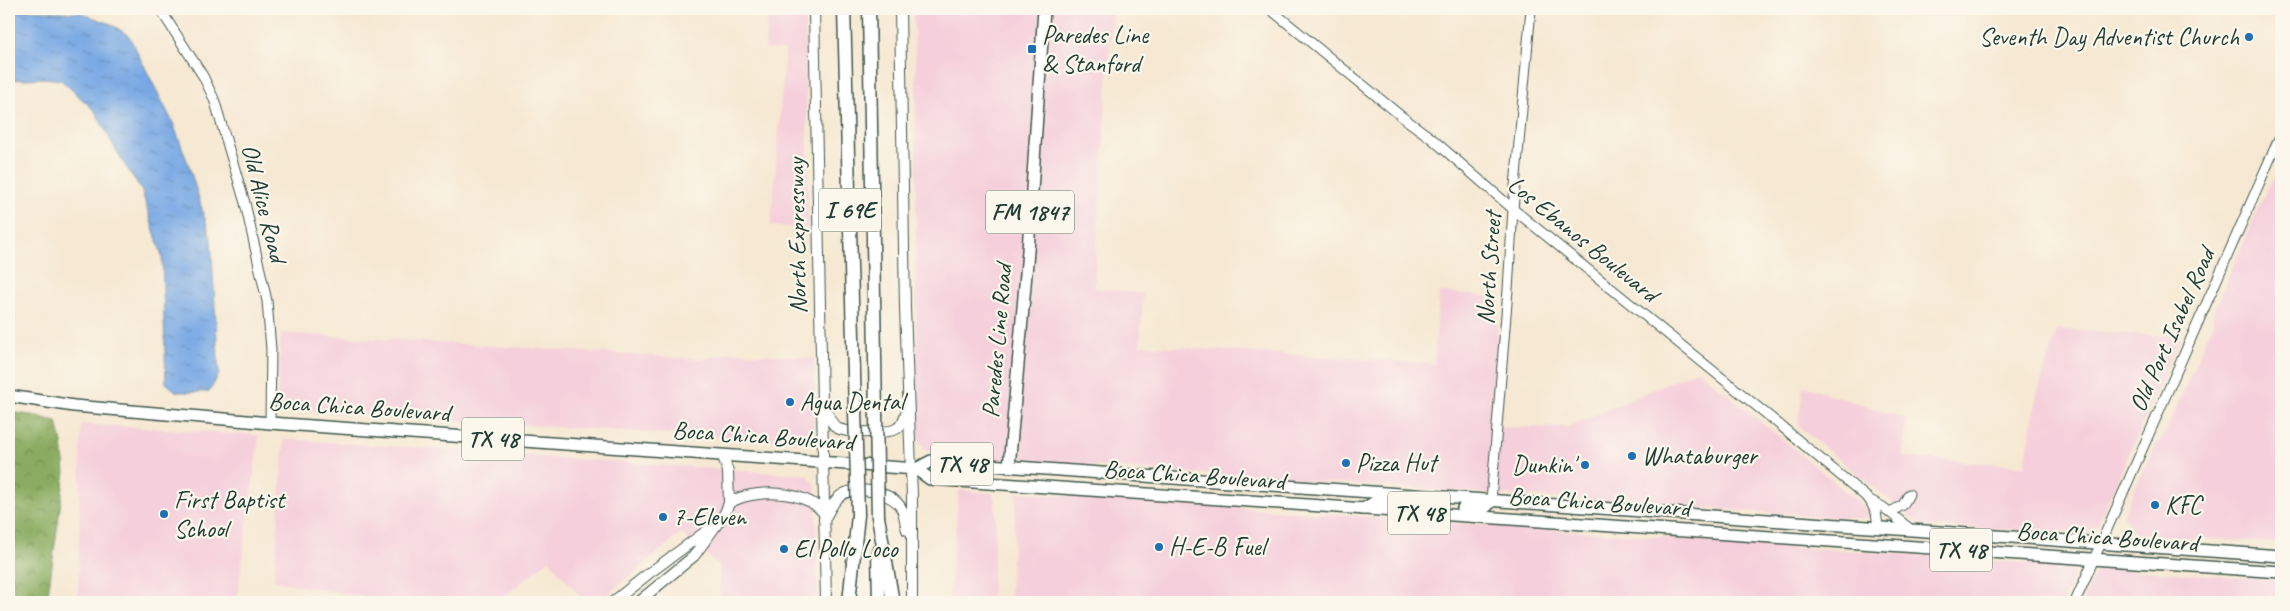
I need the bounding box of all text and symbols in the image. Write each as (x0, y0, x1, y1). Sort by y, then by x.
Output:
place label: Paredes Line & Stanford (1042, 19, 1150, 80)
place label: Seventh Day Adventist Church (1979, 21, 2240, 53)
marker: Seventh Day Adventist Church (2243, 31, 2255, 43)
marker: Paredes Line & Stanford (1026, 43, 1038, 55)
street label: Old Alice Road (234, 141, 295, 269)
street label: North Expressway (780, 155, 814, 314)
street label: Los Ebanos Boulevard (1501, 169, 1668, 312)
road number: I 69E (819, 188, 881, 232)
road number: FM 1847 (986, 190, 1074, 233)
street label: North Street (1469, 207, 1509, 325)
street label: Old Port Isabel Road (2122, 239, 2224, 417)
street label: Paredes Line Road (974, 259, 1020, 419)
street label: Boca Chica Boulevard (267, 385, 455, 430)
place label: Agua Dental (800, 386, 909, 418)
marker: Agua Dental (784, 396, 796, 408)
street label: Boca Chica Boulevard (671, 414, 859, 459)
road number: TX 48 (462, 418, 524, 460)
place label: Whataburger (1642, 440, 1759, 472)
road number: TX 48 (931, 442, 993, 486)
place label: Pizza Hut (1356, 447, 1440, 479)
place label: Dunkin' (1512, 449, 1580, 481)
marker: Whataburger (1626, 450, 1638, 462)
street label: Boca Chica Boulevard (1102, 453, 1290, 498)
marker: Pizza Hut (1340, 457, 1352, 469)
marker: Dunkin' (1579, 459, 1591, 471)
street label: Boca Chica Boulevard (1507, 480, 1695, 525)
place label: First Baptist School (174, 484, 287, 545)
place label: KFC (2165, 489, 2204, 521)
road number: TX 48 (1388, 492, 1450, 534)
marker: KFC (2149, 499, 2161, 511)
place label: 7-Eleven (673, 501, 747, 533)
marker: First Baptist School (158, 508, 170, 520)
marker: 7-Eleven (657, 511, 669, 523)
street label: Boca Chica Boulevard (2015, 515, 2203, 560)
road number: TX 48 (1930, 528, 1992, 572)
place label: H-E-B Fuel (1169, 531, 1270, 563)
place label: El Pollo Loco (794, 533, 899, 565)
marker: H-E-B Fuel (1153, 541, 1165, 553)
marker: El Pollo Loco (778, 543, 790, 555)

